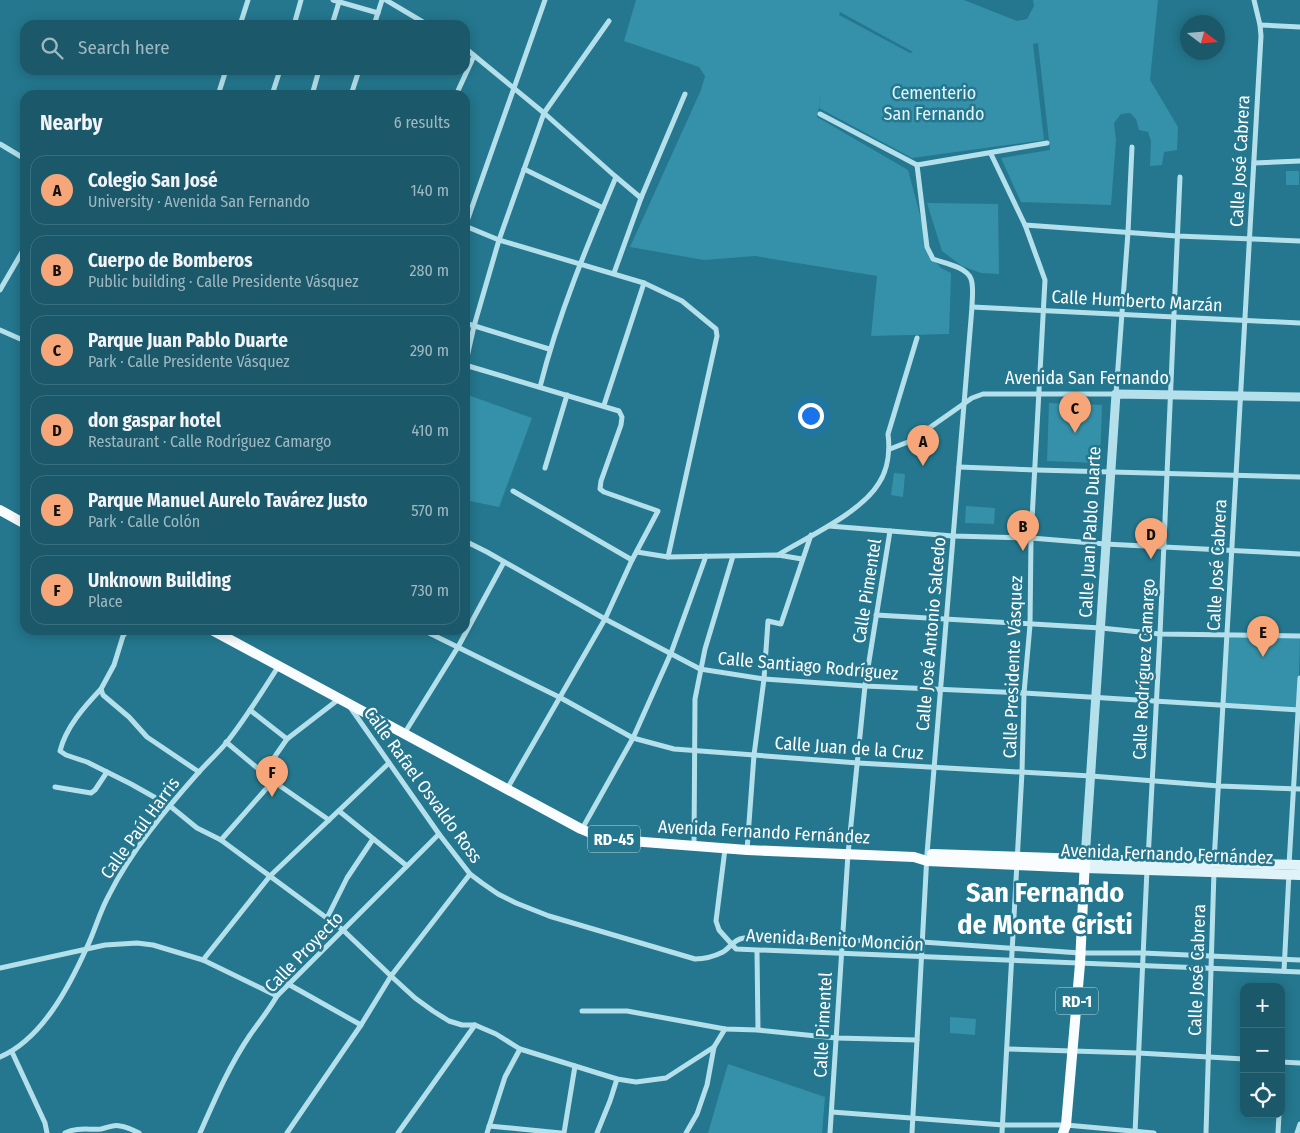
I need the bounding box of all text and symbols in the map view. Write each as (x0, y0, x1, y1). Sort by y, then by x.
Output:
north arrow (1180, 15, 1225, 60)
search box (20, 20, 470, 75)
icon: search (38, 34, 66, 62)
text: Search here (78, 36, 170, 59)
park label: Cementerio San Fernando (884, 82, 984, 125)
street label: Calle José Cabrera (1226, 94, 1254, 227)
text: Nearby (40, 110, 102, 136)
text: 6 results (394, 113, 450, 132)
text: Colegio San José (88, 169, 218, 192)
text: A (53, 181, 61, 200)
text: 140 m (411, 181, 449, 200)
text: University · Avenida San Fernando (88, 192, 310, 211)
text: Cuerpo de Bomberos (88, 249, 253, 272)
text: B (53, 261, 61, 280)
text: 280 m (410, 261, 449, 280)
text: Public building · Calle Presidente Vásquez (88, 272, 359, 291)
street label: Calle Humberto Marzán (1051, 286, 1223, 316)
text: Parque Juan Pablo Duarte (88, 329, 288, 352)
text: C (53, 341, 61, 360)
text: 290 m (410, 341, 449, 360)
text: Park · Calle Presidente Vásquez (88, 352, 290, 371)
street label: Avenida San Fernando (1005, 367, 1169, 389)
pin: C (1059, 392, 1091, 433)
your location (798, 403, 824, 429)
text: don gaspar hotel (88, 409, 221, 432)
text: D (52, 421, 62, 440)
text: 410 m (411, 421, 449, 440)
pin: A (907, 425, 939, 466)
text: Restaurant · Calle Rodríguez Camargo (88, 432, 331, 451)
street label: Calle Juan Pablo Duarte (1075, 446, 1105, 618)
text: Parque Manuel Aurelo Tavárez Justo (88, 489, 368, 512)
street label: Calle José Cabrera (1203, 498, 1231, 631)
text: E (53, 501, 61, 520)
text: 570 m (411, 501, 449, 520)
pin: B (1007, 510, 1039, 551)
text: Park · Calle Colón (88, 512, 200, 531)
pin: D (1135, 518, 1167, 559)
street label: Calle José Antonio Salcedo (912, 536, 950, 732)
street label: Calle Pimentel (848, 537, 886, 645)
text: Unknown Building (88, 569, 231, 592)
street label: Calle Presidente Vásquez (999, 575, 1027, 759)
street label: Calle Rodríguez Camargo (1128, 578, 1160, 760)
text: F (53, 581, 61, 600)
text: 730 m (411, 581, 449, 600)
text: Place (88, 592, 123, 611)
pin: E (1247, 616, 1279, 657)
street label: Calle Santiago Rodríguez (717, 647, 899, 685)
street label: Calle Rafael Osvaldo Ross (359, 703, 487, 868)
street label: Calle Juan de la Cruz (774, 732, 924, 764)
pin: F (256, 756, 288, 797)
street label: Calle Paúl Harris (96, 773, 184, 883)
street label: Avenida Fernando Fernández (657, 815, 871, 849)
road number: RD-45 (588, 826, 640, 852)
street label: Avenida Fernando Fernández (1061, 839, 1273, 869)
district label: San Fernando de Monte Cristi (957, 876, 1133, 941)
street label: Calle José Cabrera (1184, 904, 1210, 1036)
street label: Calle Proyecto (260, 907, 348, 997)
street label: Avenida Benito Monción (746, 924, 924, 956)
street label: Calle Pimentel (809, 971, 837, 1078)
map controls (1240, 983, 1285, 1118)
button: + (1240, 983, 1285, 1028)
road number: RD-1 (1056, 988, 1098, 1014)
button: − (1240, 1028, 1285, 1073)
button: locate (1240, 1073, 1285, 1118)

